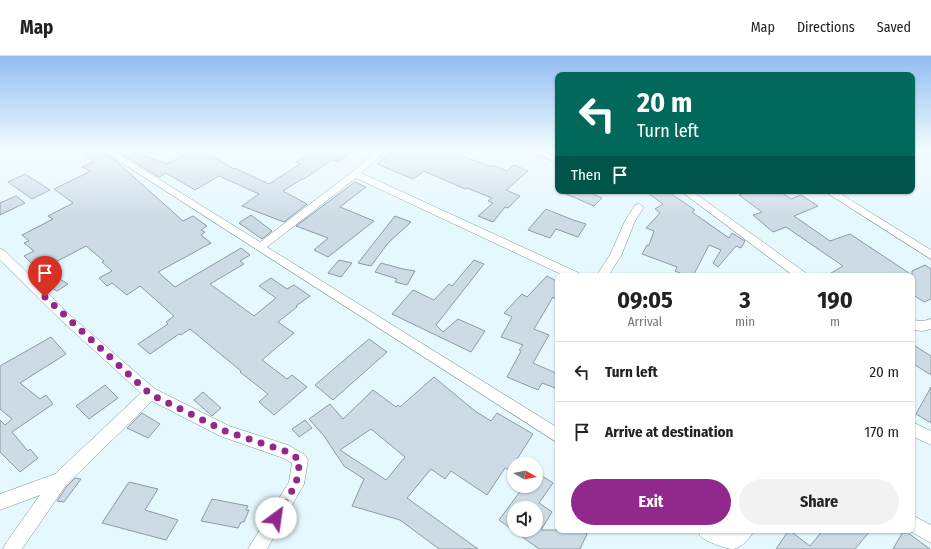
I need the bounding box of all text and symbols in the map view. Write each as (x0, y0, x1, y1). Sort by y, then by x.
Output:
text: Map (20, 16, 53, 39)
text: Map (751, 19, 775, 36)
text: Directions (797, 19, 855, 36)
text: Saved (877, 19, 911, 36)
text: 20 m (637, 86, 692, 119)
icon: left (571, 88, 623, 140)
text: Turn left (637, 120, 699, 142)
icon: arrive (609, 164, 631, 186)
text: Then (571, 166, 601, 184)
pin (28, 256, 62, 297)
icon: arrive (34, 262, 56, 284)
text: 09:05 (617, 286, 673, 314)
text: 3 (739, 286, 751, 314)
text: 190 (817, 286, 853, 314)
text: Arrival (628, 314, 662, 329)
text: min (735, 314, 755, 329)
text: m (830, 314, 840, 329)
icon: left (571, 361, 593, 383)
text: Turn left (605, 363, 658, 381)
text: 20 m (870, 363, 899, 381)
icon: arrive (571, 421, 593, 443)
text: Arrive at destination (605, 423, 733, 441)
text: 170 m (864, 423, 899, 441)
north arrow (507, 457, 543, 493)
map controls (507, 457, 543, 537)
button: Exit (571, 479, 731, 525)
button: Share (739, 479, 899, 525)
position arrow (255, 497, 297, 539)
button: sound (507, 501, 543, 537)

